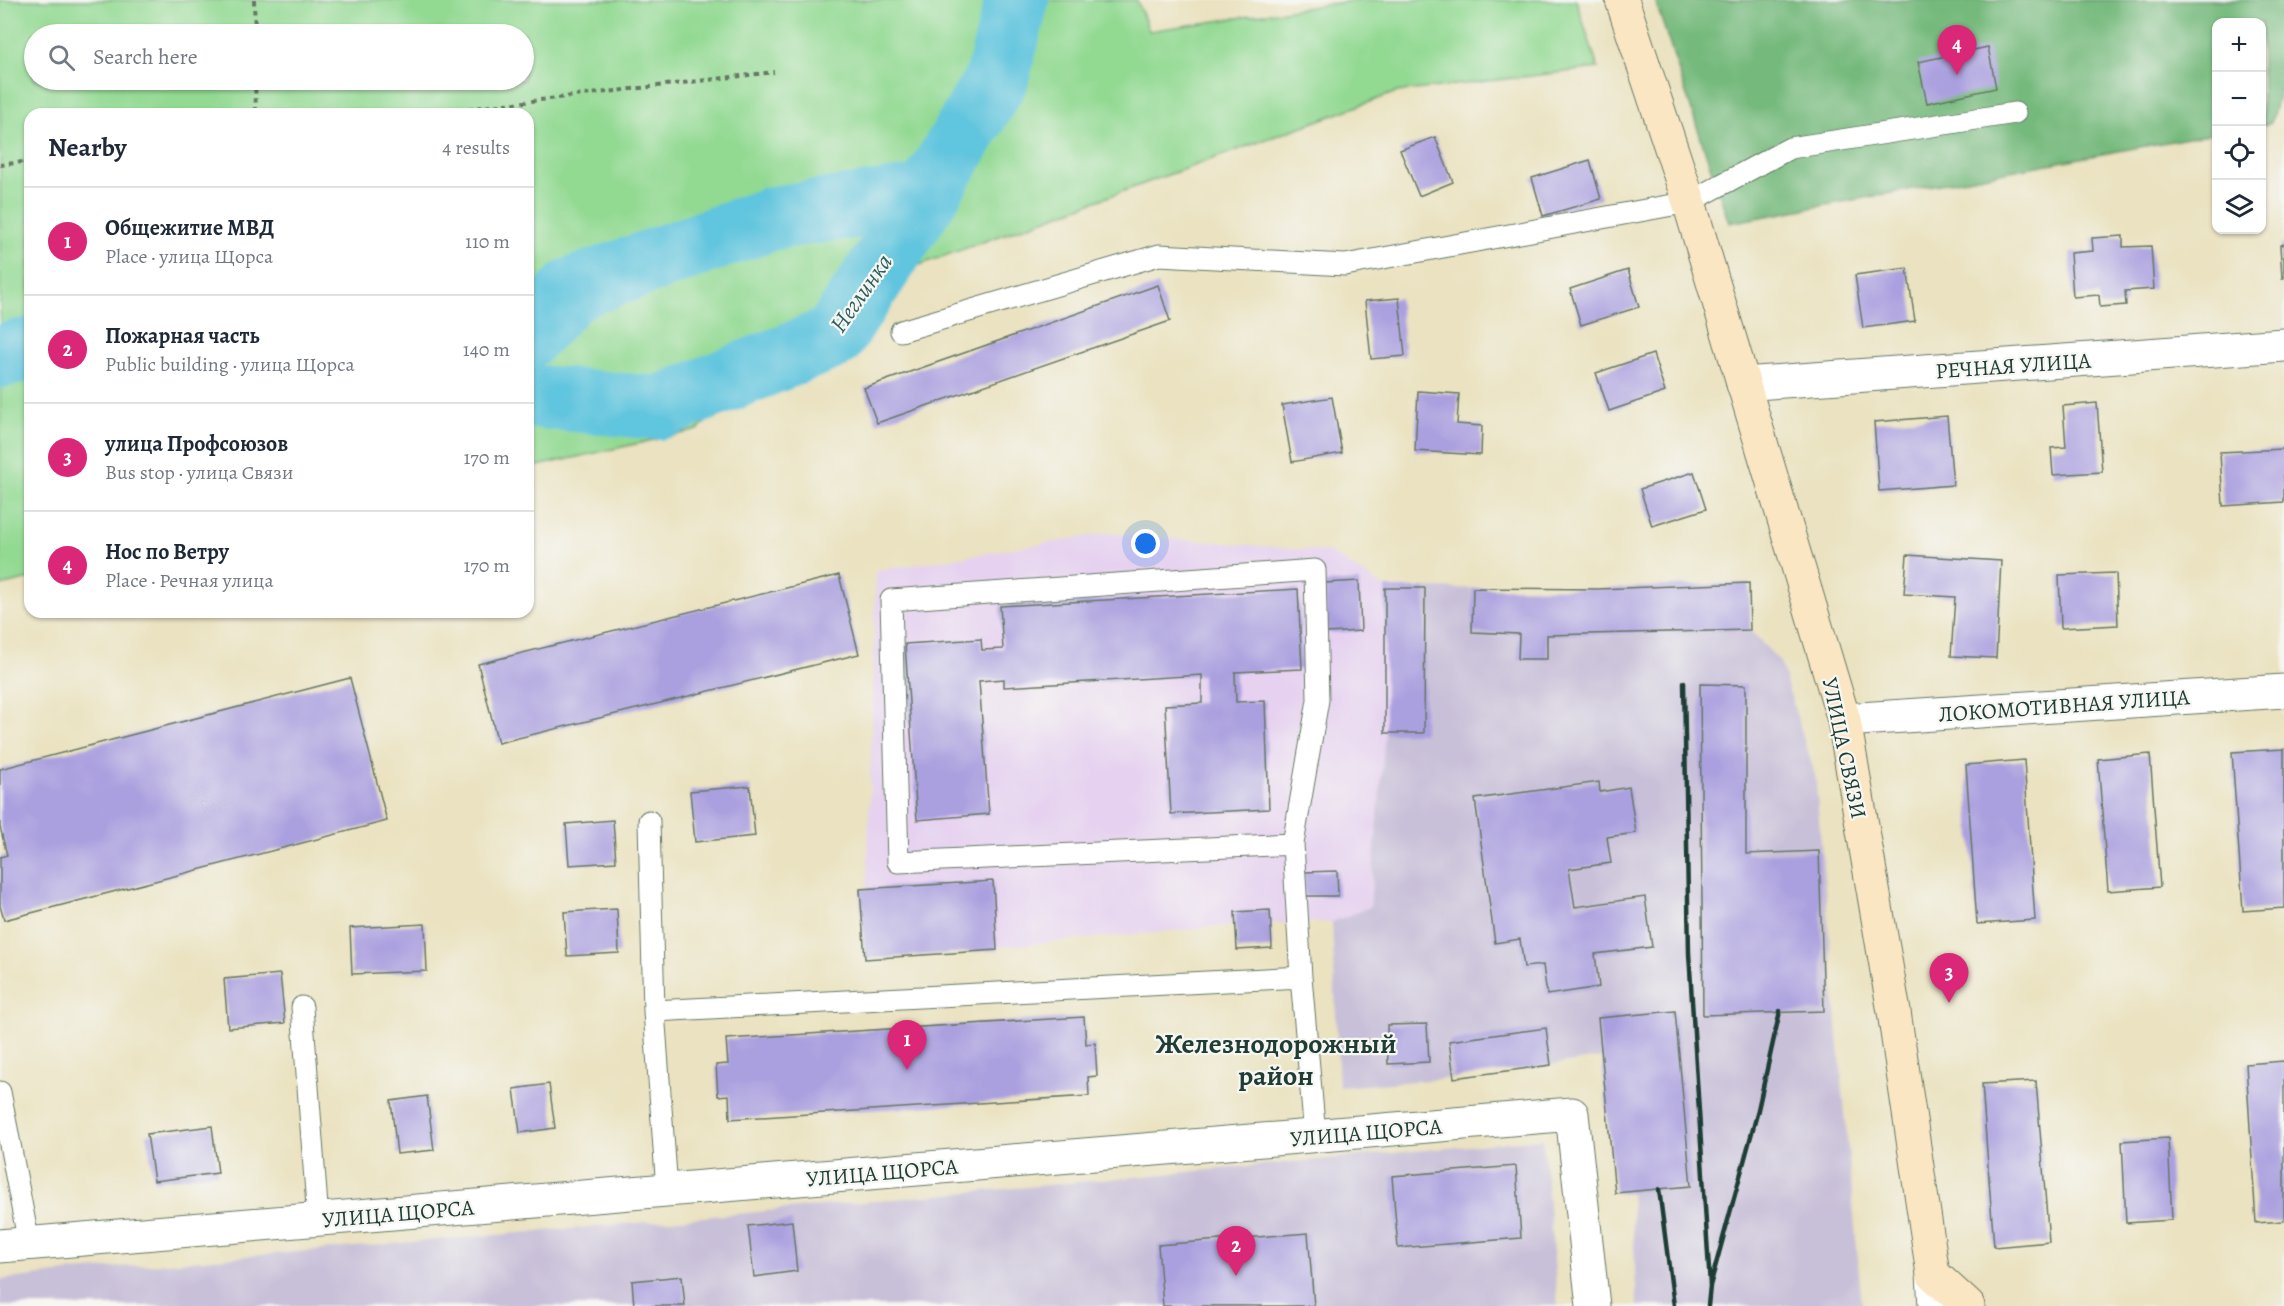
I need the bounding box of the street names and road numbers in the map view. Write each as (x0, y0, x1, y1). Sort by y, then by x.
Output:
street label: РЕЧНАЯ УЛИЦА (1934, 346, 2093, 386)
street label: УЛИЦА СВЯЗИ (1814, 675, 1874, 822)
street label: ЛОКОМОТИВНАЯ УЛИЦА (1937, 682, 2192, 730)
street label: УЛИЦА ЩОРСА (1289, 1111, 1444, 1155)
street label: УЛИЦА ЩОРСА (805, 1151, 960, 1195)
street label: УЛИЦА ЩОРСА (321, 1192, 476, 1236)

